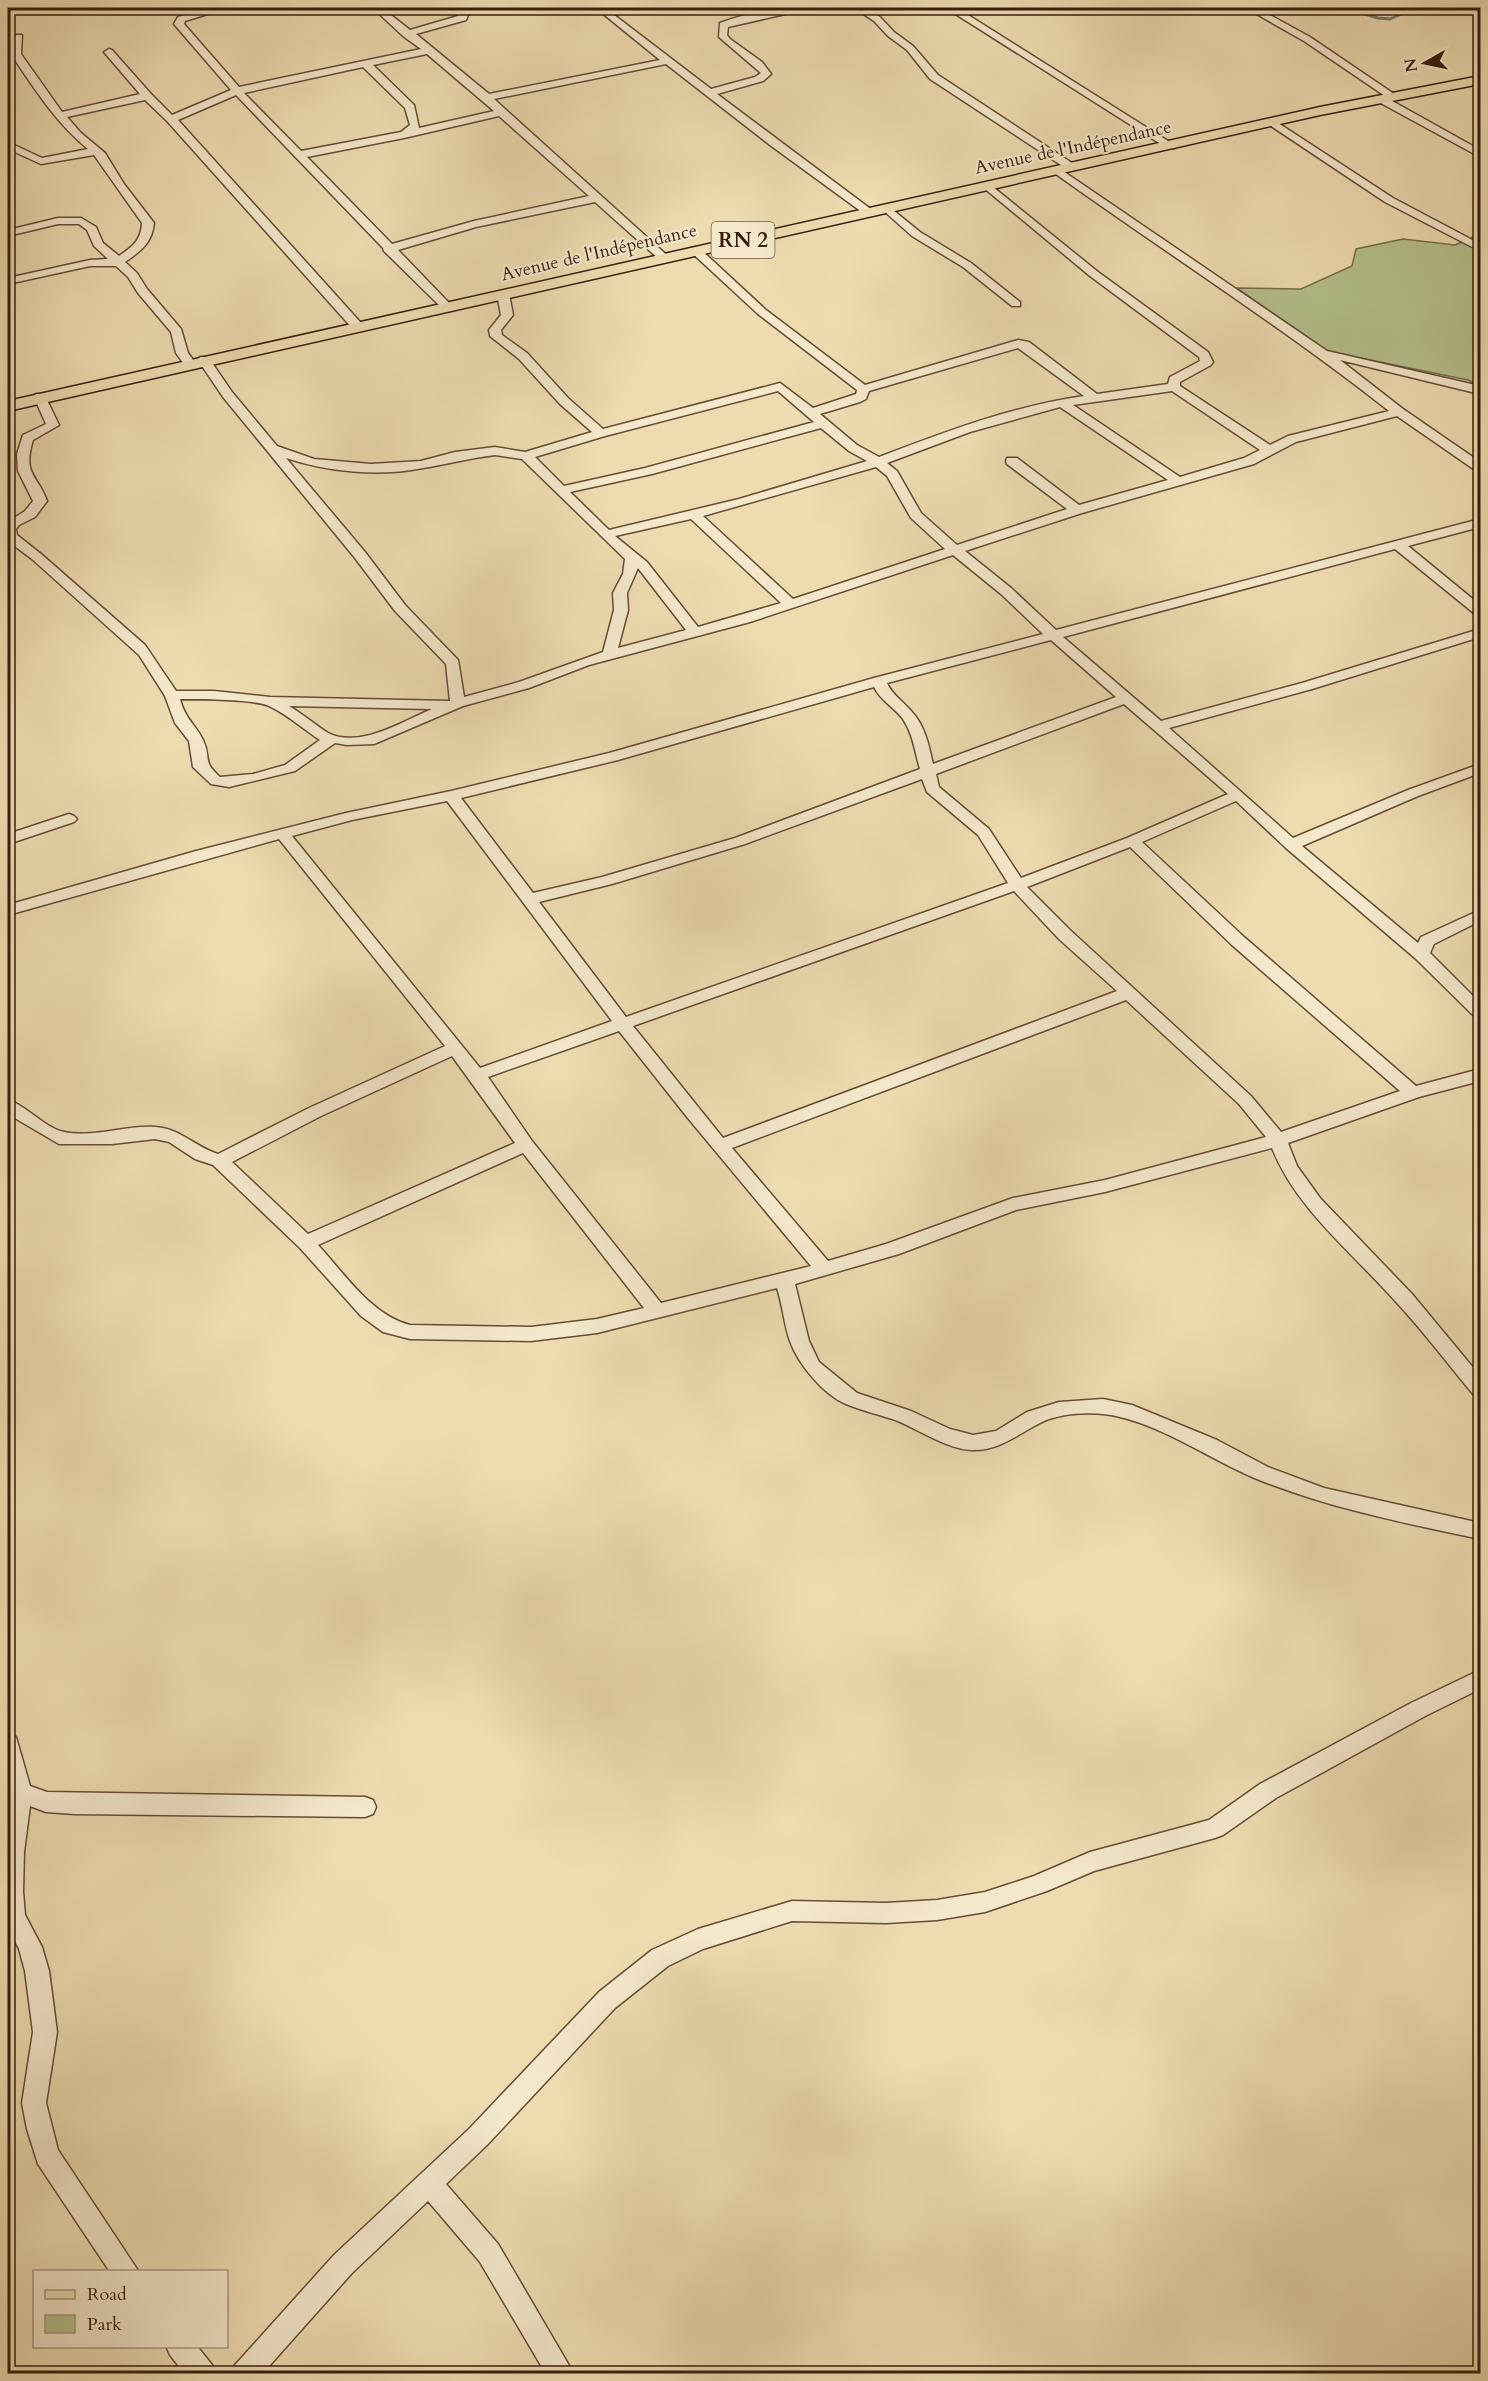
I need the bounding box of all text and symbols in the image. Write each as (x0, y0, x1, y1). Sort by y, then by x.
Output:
north arrow (1395, 33, 1455, 93)
text: N (1399, 57, 1423, 74)
street label: Avenue de l'Indépendance (972, 114, 1174, 181)
street label: Avenue de l'Indépendance (499, 218, 700, 287)
road number: RN 2 (712, 222, 774, 258)
legend (33, 2270, 228, 2348)
text: Road (87, 2282, 127, 2307)
text: Park (87, 2312, 122, 2337)

